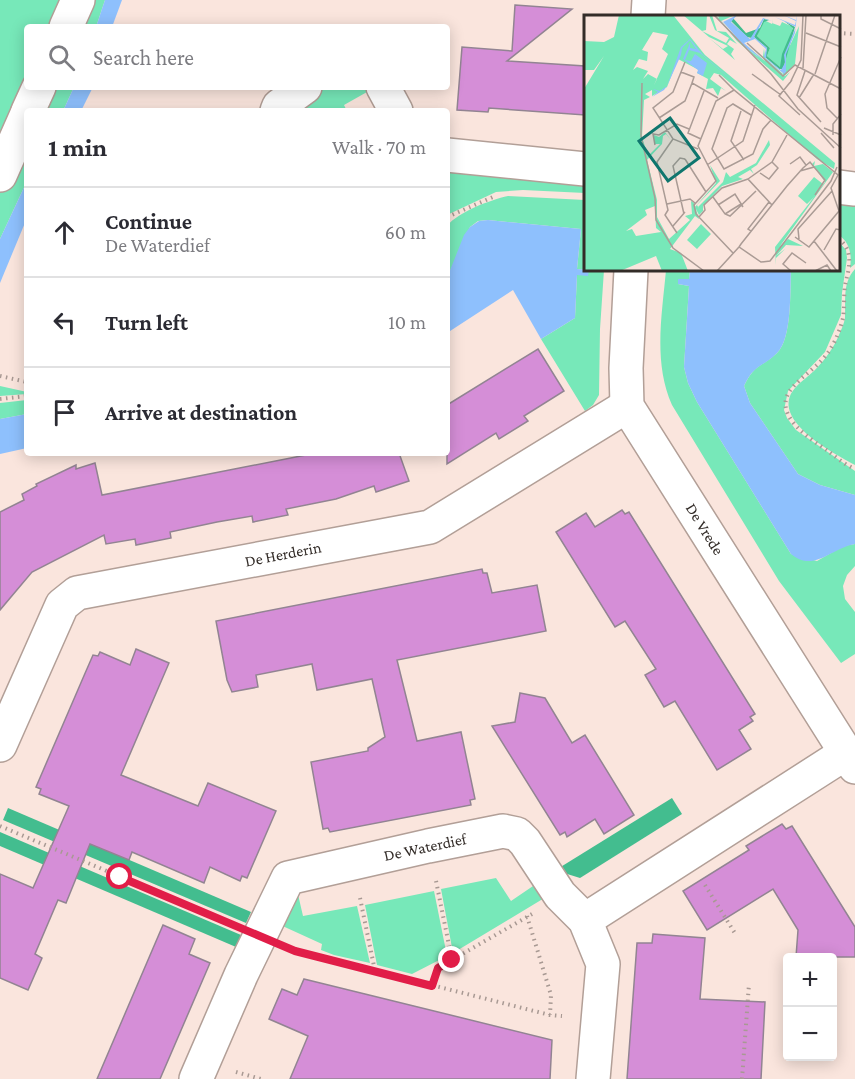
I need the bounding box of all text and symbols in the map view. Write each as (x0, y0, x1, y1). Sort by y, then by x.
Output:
inset map (584, 15, 840, 272)
search box (24, 24, 450, 90)
icon: search (45, 41, 78, 74)
text: Search here (93, 45, 194, 70)
text: 1 min (48, 133, 107, 162)
text: Walk · 70 m (332, 136, 426, 158)
text: Continue (105, 209, 192, 234)
icon: ahead (48, 216, 81, 249)
text: 60 m (385, 221, 426, 243)
text: De Waterdief (105, 234, 210, 256)
icon: left (48, 306, 81, 339)
text: Turn left (105, 310, 188, 335)
text: 10 m (388, 311, 426, 333)
icon: arrive (48, 396, 81, 429)
text: Arrive at destination (105, 400, 297, 425)
street label: De Vrede (683, 500, 727, 558)
street label: De Herderin (243, 538, 323, 570)
street label: De Waterdief (382, 830, 469, 864)
route start (106, 863, 132, 889)
route end (438, 946, 464, 972)
map controls (783, 953, 837, 1061)
button: + (783, 953, 837, 1007)
button: − (783, 1007, 837, 1061)

